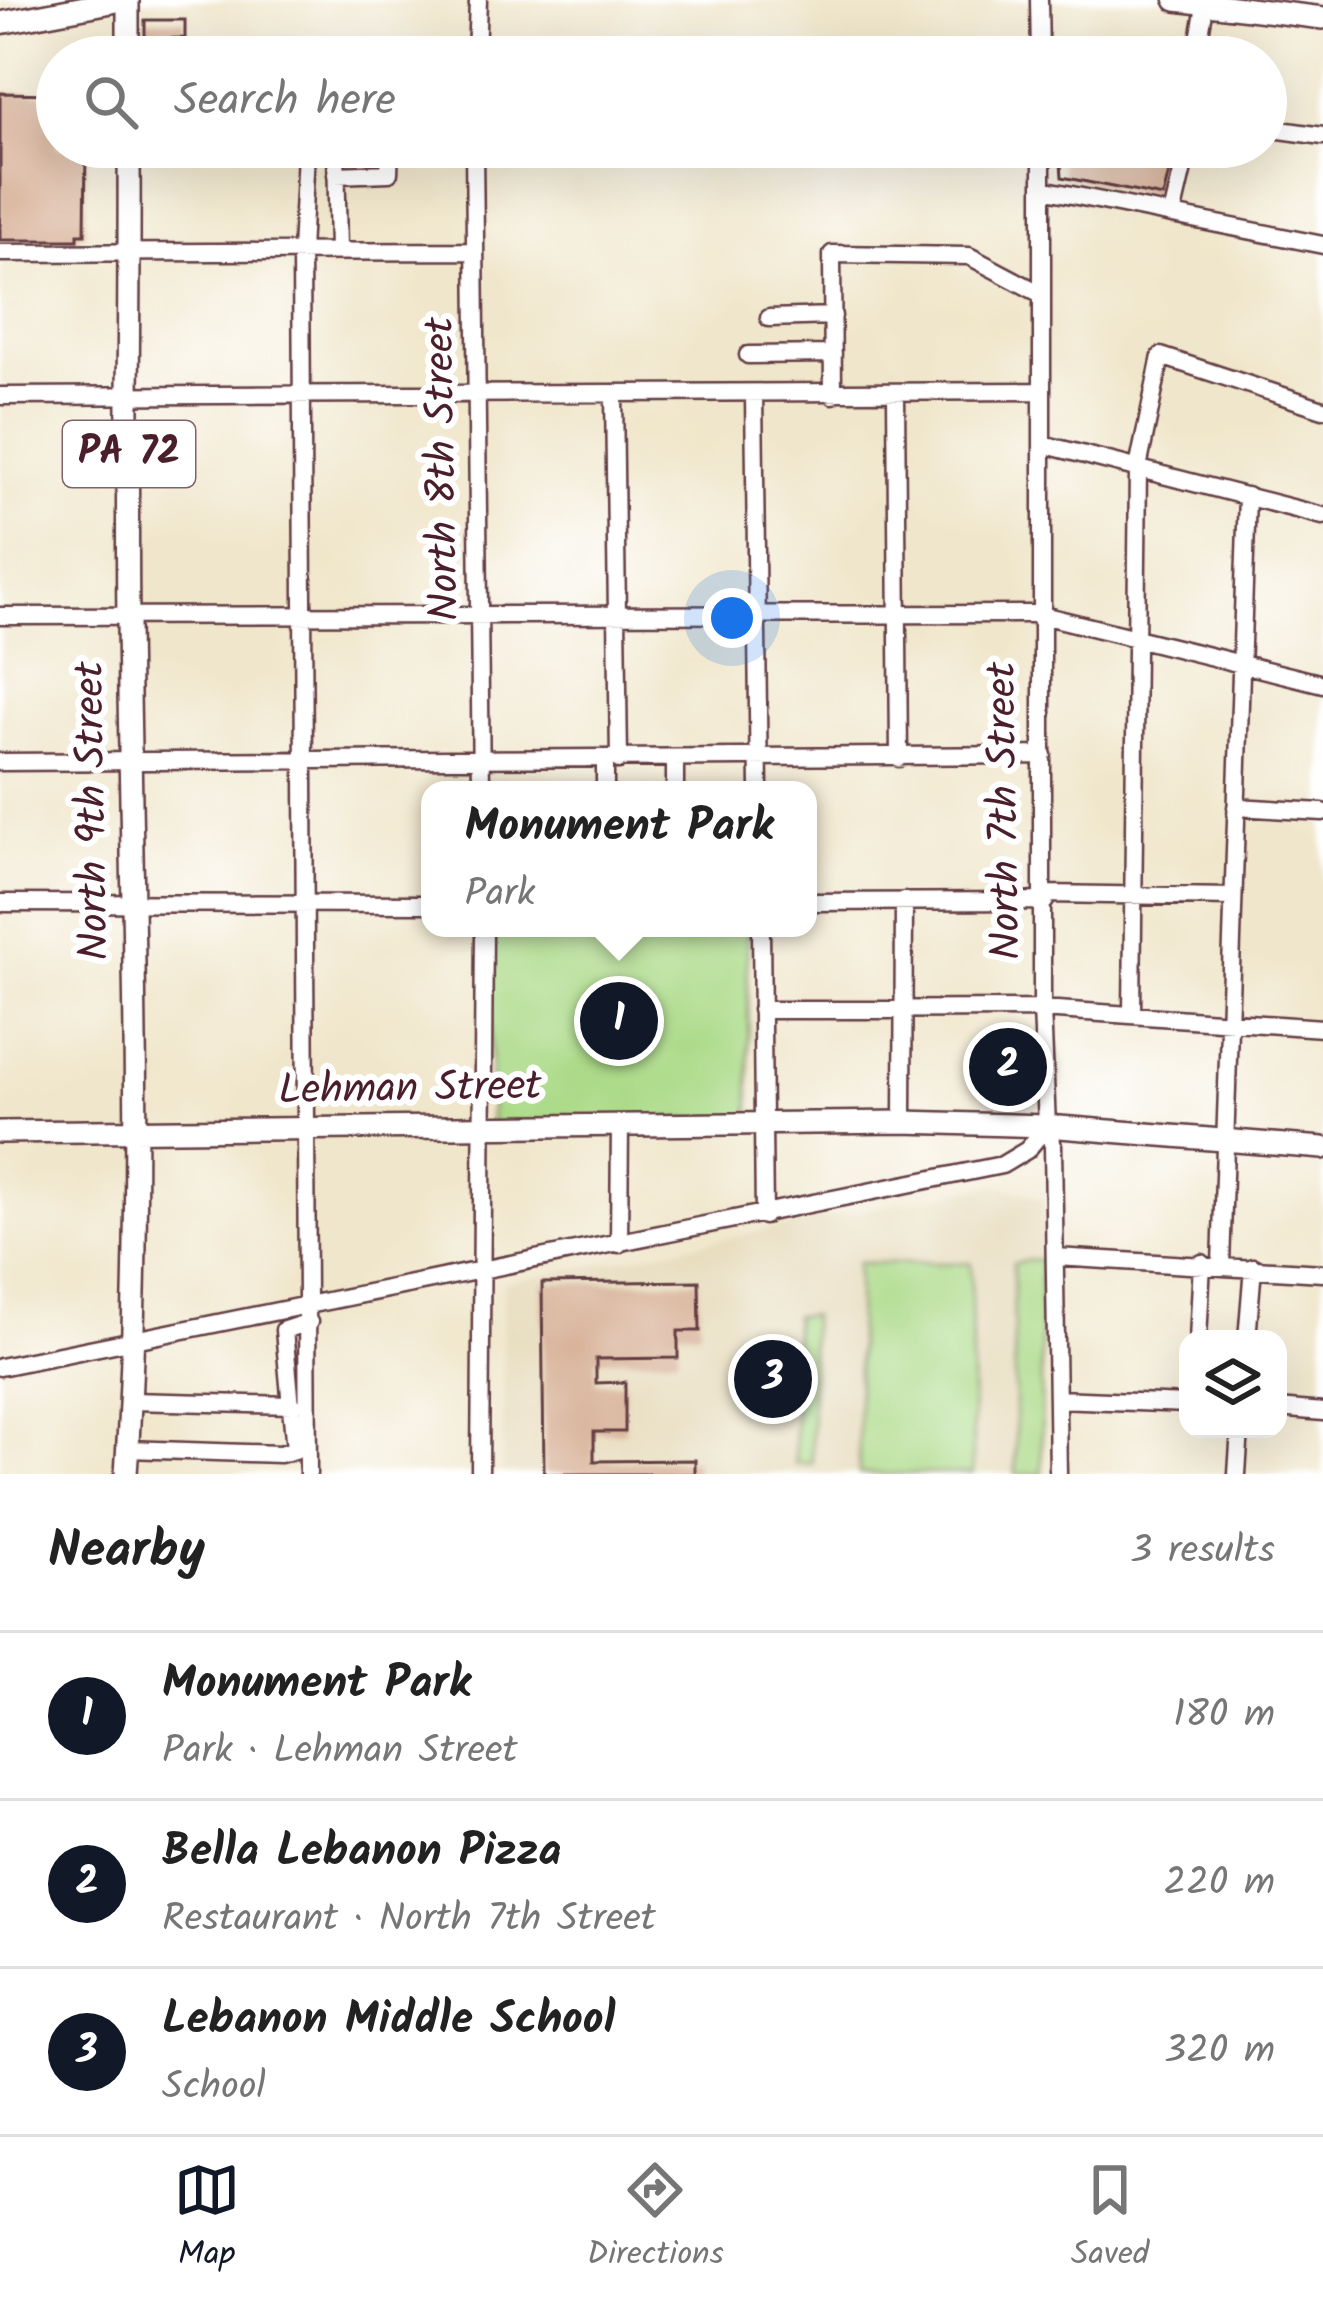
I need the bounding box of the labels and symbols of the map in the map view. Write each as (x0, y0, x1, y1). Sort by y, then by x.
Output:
street label: North 8th Street (407, 316, 479, 622)
road number: PA 72 (63, 421, 195, 487)
your location (702, 588, 762, 648)
street label: North 9th Street (57, 660, 129, 961)
street label: North 7th Street (969, 660, 1041, 961)
pin: 1 (580, 976, 658, 1066)
pin: 2 (969, 1022, 1047, 1112)
street label: Lehman Street (278, 1053, 543, 1125)
pin: 3 (734, 1334, 812, 1424)

